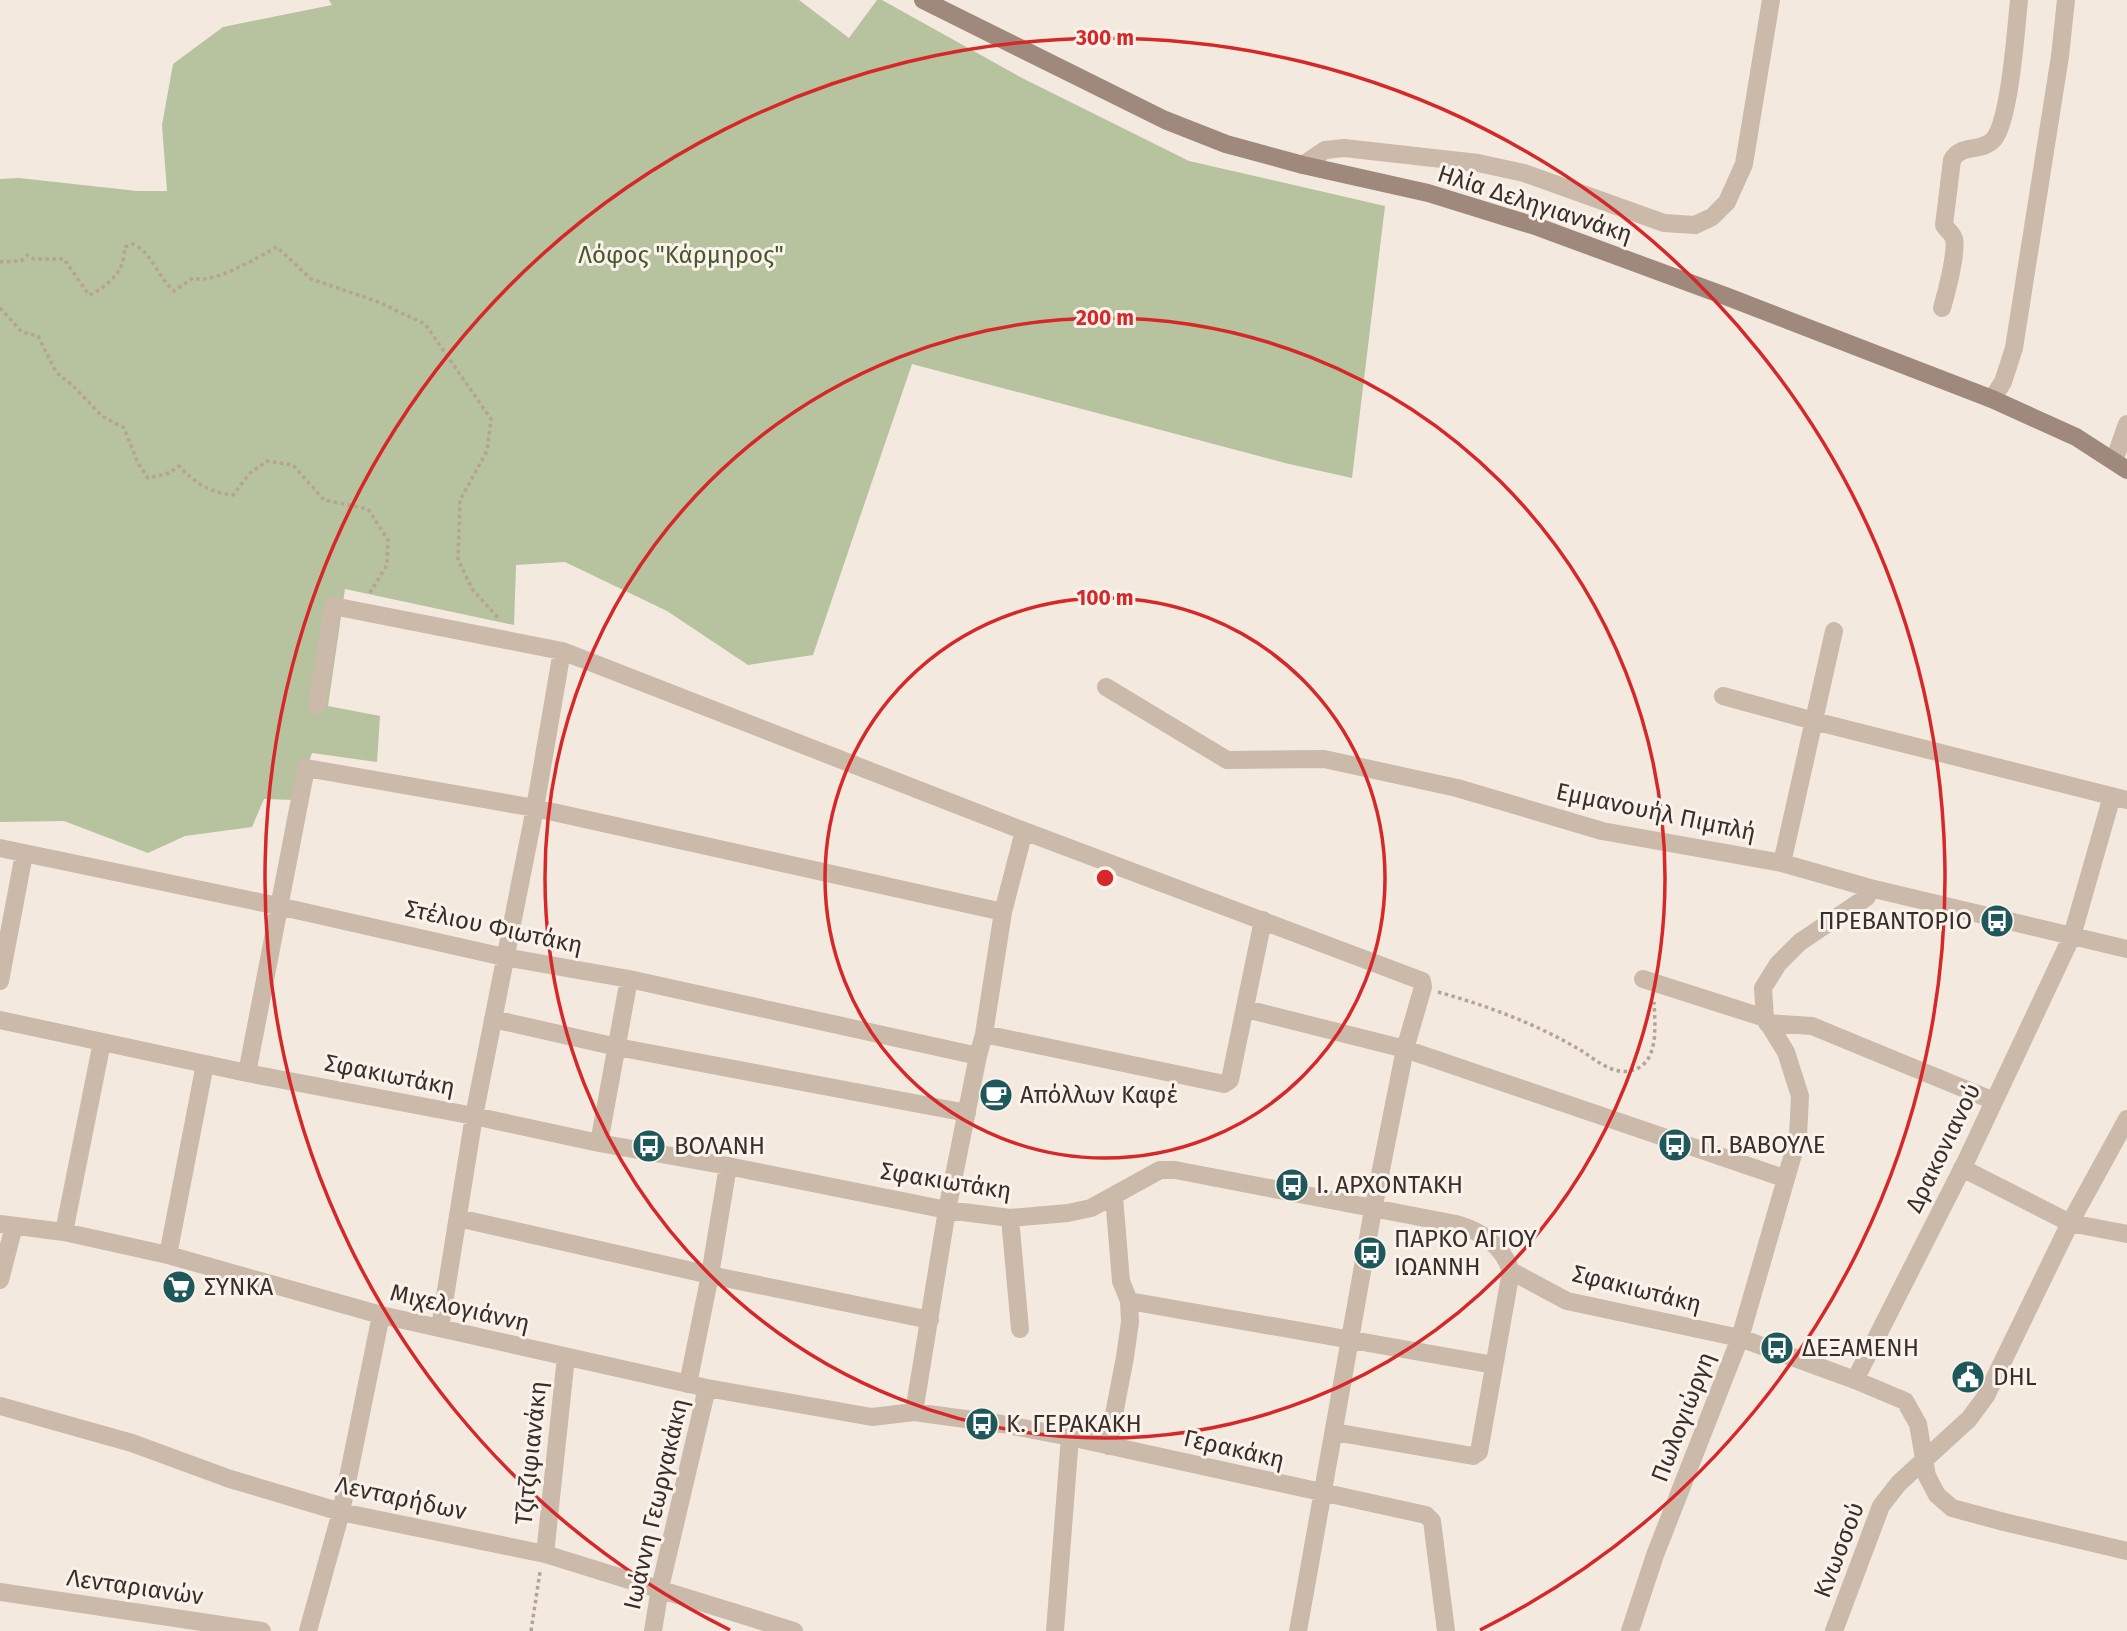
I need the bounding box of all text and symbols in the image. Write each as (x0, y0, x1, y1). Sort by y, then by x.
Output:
text: 300 m (1075, 25, 1134, 51)
street label: Ηλία Δεληγιαννάκη (1434, 159, 1636, 249)
park label: Λόφος "Κάρμηρος" (578, 241, 784, 269)
text: 200 m (1076, 305, 1134, 331)
text: 100 m (1076, 585, 1134, 611)
street label: Εµµανουήλ Πιµπλή (1554, 777, 1758, 847)
centre of rings (1093, 866, 1117, 890)
street label: Στέλιου Φιωτάκη (403, 895, 585, 959)
bus stop icon: ΠΡΕΒΑΝΤΟΡΙΟ (1978, 902, 2016, 940)
place label: ΠΡΕΒΑΝΤΟΡΙΟ (1819, 907, 1972, 935)
street label: Σφακιωτάκη (322, 1049, 458, 1101)
cafe icon: Απόλλων Καφέ (977, 1076, 1015, 1114)
street label: Δρακονιανού (1900, 1079, 1986, 1217)
place label: Απόλλων Καφέ (1020, 1081, 1178, 1109)
bus stop icon: Π. ΒΑΒΟΥΛΕ (1656, 1126, 1694, 1164)
bus stop icon: ΒΟΛΑΝΗ (630, 1127, 668, 1165)
place label: Π. ΒΑΒΟΥΛΕ (1700, 1131, 1826, 1159)
place label: ΒΟΛΑΝΗ (674, 1132, 765, 1160)
street label: Σφακιωτάκη (879, 1157, 1013, 1205)
bus stop icon: Ι. ΑΡΧΟΝΤΑΚΗ (1273, 1166, 1311, 1204)
place label: Ι. ΑΡΧΟΝΤΑΚΗ (1316, 1171, 1463, 1199)
place label: ΠΑΡΚΟ ΑΓΙΟΥ ΙΩΑΝΝΗ (1394, 1225, 1538, 1281)
bus stop icon: ΠΑΡΚΟ ΑΓΙΟΥ ΙΩΑΝΝΗ (1351, 1234, 1389, 1272)
street label: Σφακιωτάκη (1570, 1259, 1704, 1319)
supermarket icon: ΣΥΝΚΑ (160, 1268, 198, 1306)
place label: ΣΥΝΚΑ (204, 1273, 274, 1301)
street label: Μιχελογιάννη (387, 1278, 533, 1338)
bus stop icon: ΔΕΞΑΜΕΝΗ (1758, 1329, 1796, 1367)
place label: ΔΕΞΑΜΕΝΗ (1802, 1334, 1919, 1362)
street label: Πωλογιώργη (1645, 1348, 1721, 1486)
public building icon: DHL (1949, 1358, 1987, 1396)
place label: DHL (1993, 1363, 2037, 1391)
street label: Τζιτζιφιανάκη (510, 1380, 552, 1526)
street label: Ιωάννη Γεωργακάκη (618, 1396, 694, 1612)
bus stop icon: Κ. ΓΕΡΑΚΑΚΗ (963, 1405, 1001, 1443)
place label: Κ. ΓΕΡΑΚΑΚΗ (1006, 1410, 1142, 1438)
street label: Γερακάκη (1181, 1424, 1287, 1474)
street label: Λενταρήδων (333, 1470, 470, 1526)
street label: Κνωσσού (1808, 1498, 1870, 1602)
street label: Λενταριανών (65, 1564, 206, 1611)

